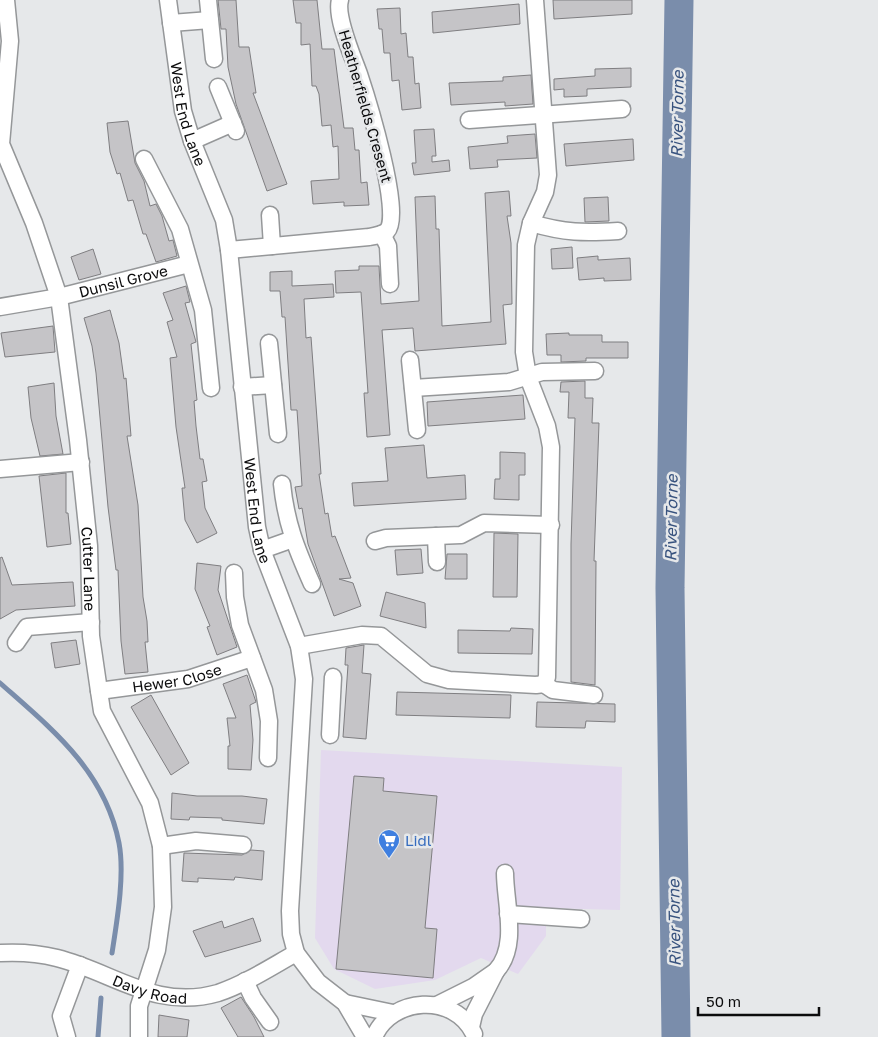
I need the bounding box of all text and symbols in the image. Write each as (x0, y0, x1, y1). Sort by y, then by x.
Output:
street label: Heatherfields Cresent (335, 27, 397, 185)
street label: West End Lane (167, 61, 210, 169)
water label: River Torne (666, 69, 688, 158)
street label: Dunsil Grove (77, 261, 170, 301)
street label: West End Lane (241, 457, 275, 566)
water label: River Torne (660, 473, 682, 562)
street label: Cutter Lane (78, 526, 99, 612)
street label: Hewer Close (131, 660, 224, 695)
supermarket icon: Lidl (377, 828, 401, 859)
place label: Lidl (405, 831, 432, 849)
water label: River Torne (663, 878, 685, 967)
street label: Davy Road (110, 971, 187, 1007)
scale bar (698, 984, 819, 1016)
text: 50 m (706, 992, 741, 1010)

